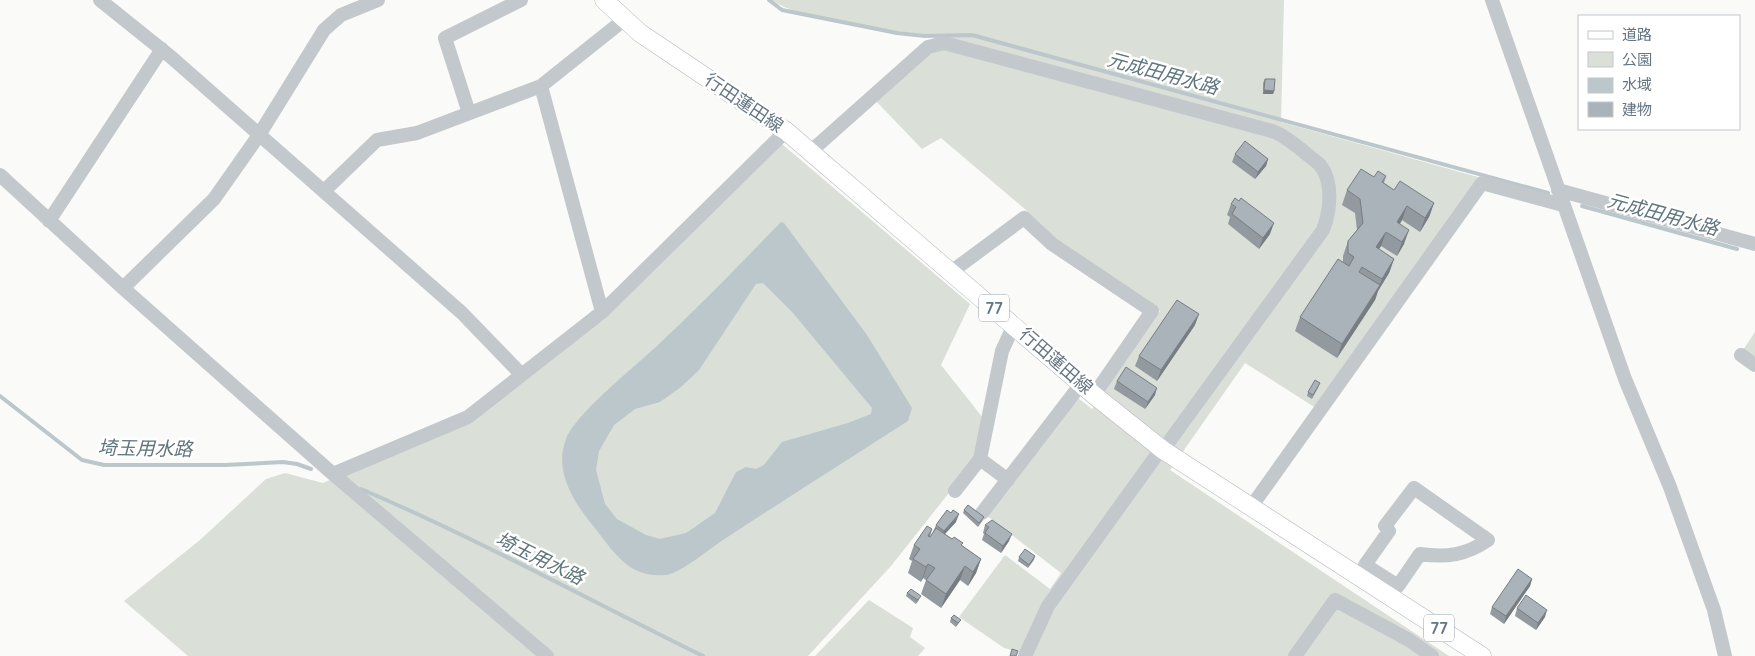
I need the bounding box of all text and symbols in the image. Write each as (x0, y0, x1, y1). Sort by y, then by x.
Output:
legend (1578, 15, 1740, 130)
text: 道路 (1622, 25, 1652, 44)
water label: 元成田用水路 (1105, 47, 1223, 100)
text: 公園 (1622, 50, 1652, 69)
street label: 行田蓮田線 (701, 68, 788, 137)
text: 水域 (1622, 75, 1652, 94)
text: 建物 (1622, 100, 1652, 119)
water label: 元成田用水路 (1605, 188, 1723, 241)
road number: 77 (979, 294, 1009, 322)
street label: 行田蓮田線 (1015, 322, 1098, 399)
water label: 埼玉用水路 (97, 435, 195, 461)
water label: 埼玉用水路 (492, 526, 590, 590)
road number: 77 (1424, 614, 1454, 641)

